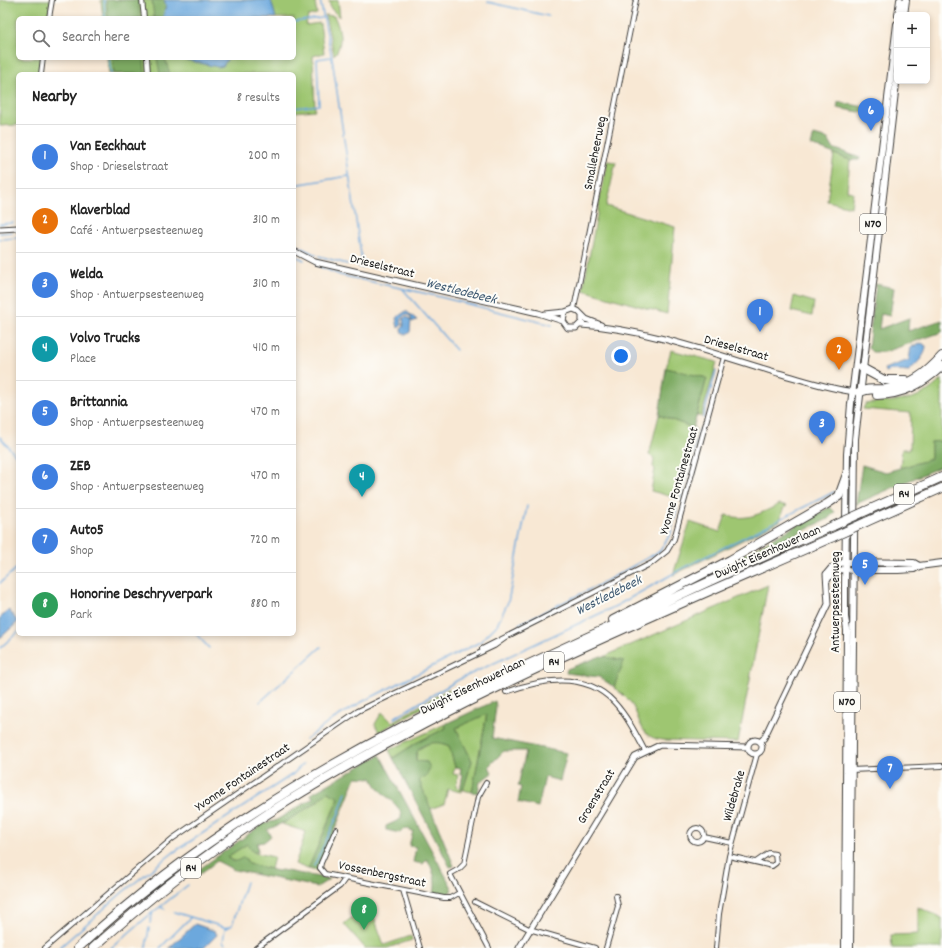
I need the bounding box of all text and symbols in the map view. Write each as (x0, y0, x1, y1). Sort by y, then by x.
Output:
map controls (894, 12, 930, 84)
button: + (894, 12, 930, 48)
search box (16, 16, 296, 60)
icon: search (30, 27, 52, 49)
text: Search here (62, 27, 130, 49)
button: − (894, 48, 930, 84)
text: Nearby (32, 86, 76, 110)
text: 8 results (237, 89, 280, 108)
pin: 6 (858, 98, 884, 131)
street label: Smalleheerweg (580, 114, 613, 191)
text: Van Eeckhaut (70, 136, 146, 158)
text: 1 (44, 147, 46, 166)
text: 200 m (248, 147, 280, 166)
text: Shop · Drieselstraat (70, 158, 168, 177)
text: Klaverblad (70, 200, 130, 222)
text: 2 (42, 211, 48, 230)
text: 310 m (252, 211, 280, 230)
road number: N70 (860, 214, 886, 234)
text: Café · Antwerpsesteenweg (70, 222, 203, 241)
street label: Drieselstraat (348, 250, 417, 284)
text: Welda (70, 264, 103, 286)
water label: Westledebeek (424, 274, 499, 311)
text: 3 (42, 275, 48, 294)
text: 310 m (252, 275, 280, 294)
text: Shop · Antwerpsesteenweg (70, 286, 204, 305)
pin: 1 (747, 299, 773, 332)
text: Volvo Trucks (70, 328, 140, 350)
street label: Drieselstraat (702, 331, 771, 367)
pin: 2 (826, 337, 852, 370)
text: 4 (42, 339, 48, 358)
text: 410 m (253, 339, 280, 358)
your location (611, 346, 631, 366)
text: Place (70, 350, 96, 369)
text: Brittannia (70, 392, 127, 414)
text: 5 (42, 403, 48, 422)
text: 470 m (251, 403, 280, 422)
pin: 3 (809, 411, 835, 444)
text: Shop · Antwerpsesteenweg (70, 414, 204, 433)
street label: Yvonne Fontainestraat (656, 425, 705, 537)
text: ZEB (70, 456, 91, 478)
pin: 4 (349, 464, 375, 497)
text: 6 (42, 467, 48, 486)
text: 470 m (251, 467, 280, 486)
text: Shop · Antwerpsesteenweg (70, 478, 204, 497)
road number: R4 (894, 484, 914, 504)
text: Auto5 (70, 520, 104, 542)
street label: Dwight Eisenhowerlaan (712, 521, 824, 585)
text: 7 (43, 531, 47, 550)
text: 720 m (250, 531, 280, 550)
text: Shop (70, 542, 93, 561)
street label: Antwerpsesteenweg (827, 551, 846, 653)
pin: 5 (852, 552, 878, 585)
water label: Westledebeek (573, 570, 647, 621)
text: Honorine Deschryverpark (70, 584, 213, 606)
text: 8 (42, 595, 48, 614)
text: 880 m (251, 595, 280, 614)
text: Park (70, 606, 92, 625)
road number: R4 (544, 652, 564, 672)
street label: Dwight Eisenhowerlaan (417, 653, 529, 721)
road number: N70 (834, 692, 860, 712)
street label: Yvonne Fontainestraat (192, 739, 295, 817)
pin: 7 (877, 756, 903, 789)
street label: Groenstraat (573, 766, 621, 828)
street label: Wildebrake (719, 768, 751, 824)
street label: Vossenbergstraat (337, 856, 428, 894)
road number: R4 (181, 858, 201, 878)
pin: 8 (351, 897, 377, 930)

